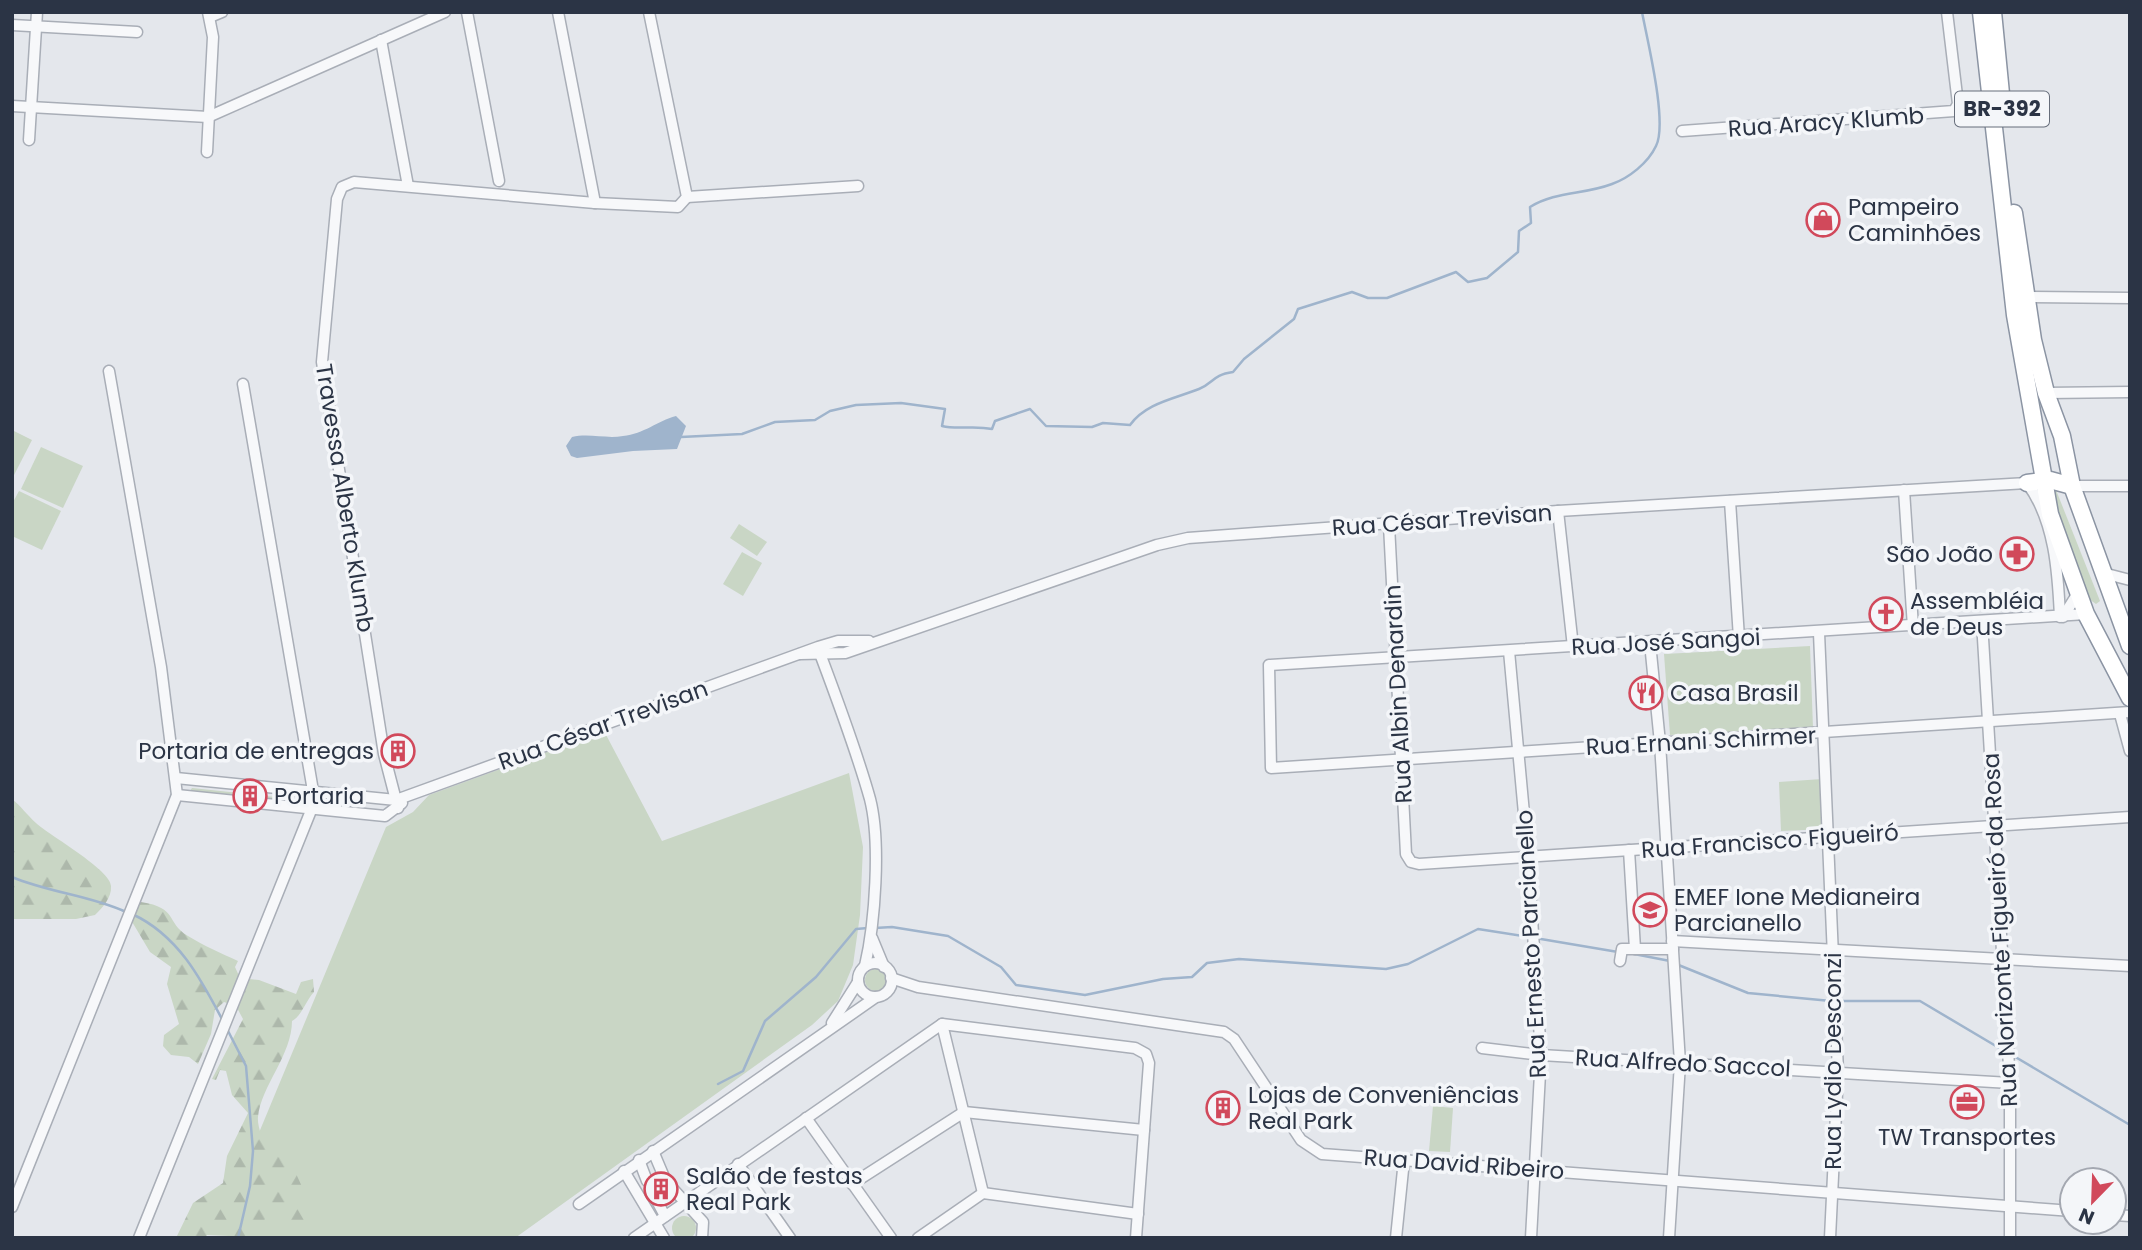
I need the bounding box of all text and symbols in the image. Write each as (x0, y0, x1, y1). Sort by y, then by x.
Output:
road number: BR-392 (1955, 92, 2049, 126)
street label: Rua Aracy Klumb (1727, 99, 1925, 145)
place label: Pampeiro Caminhões (1848, 191, 1981, 249)
shop icon: Pampeiro Caminhões (1804, 201, 1842, 239)
street label: Travessa Alberto Klumb (308, 361, 382, 635)
street label: Rua César Trevisan (1331, 496, 1553, 544)
pharmacy icon: São João (1998, 535, 2036, 573)
place label: São João (1886, 538, 1993, 570)
street label: Rua Albin Denardin (1376, 584, 1420, 804)
place label: Assembléia de Deus (1910, 585, 2044, 643)
church icon: Assembléia de Deus (1867, 595, 1905, 633)
street label: Rua José Sangoi (1571, 621, 1761, 663)
street label: Rua César Trevisan (494, 672, 712, 778)
restaurant icon: Casa Brasil (1627, 674, 1665, 712)
place label: Casa Brasil (1670, 677, 1799, 709)
street label: Rua Ernani Schirmer (1585, 719, 1817, 763)
building icon: Portaria de entregas (379, 732, 417, 770)
place label: Portaria de entregas (138, 735, 374, 767)
street label: Rua Norizonte Figueiró da Rosa (1975, 752, 2025, 1108)
building icon: Portaria (231, 777, 269, 815)
place label: Portaria (274, 780, 364, 812)
street label: Rua Ernesto Parcianello (1508, 809, 1554, 1079)
street label: Rua Francisco Figueiró (1640, 816, 1900, 866)
place label: EMEF Ione Medianeira Parcianello (1674, 881, 1920, 939)
school or university icon: EMEF Ione Medianeira Parcianello (1631, 891, 1669, 929)
street label: Rua Lydio Desconzi (1817, 952, 1849, 1170)
street label: Rua Alfredo Saccol (1574, 1041, 1792, 1085)
place label: Lojas de Conveniências Real Park (1248, 1079, 1519, 1137)
office icon: TW Transportes (1948, 1083, 1986, 1121)
building icon: Lojas de Conveniências Real Park (1204, 1089, 1242, 1127)
place label: TW Transportes (1878, 1121, 2056, 1153)
street label: Rua David Ribeiro (1363, 1141, 1565, 1187)
place label: Salão de festas Real Park (686, 1160, 863, 1218)
north arrow (2058, 1166, 2128, 1236)
building icon: Salão de festas Real Park (642, 1170, 680, 1208)
text: N (2075, 1201, 2098, 1231)

